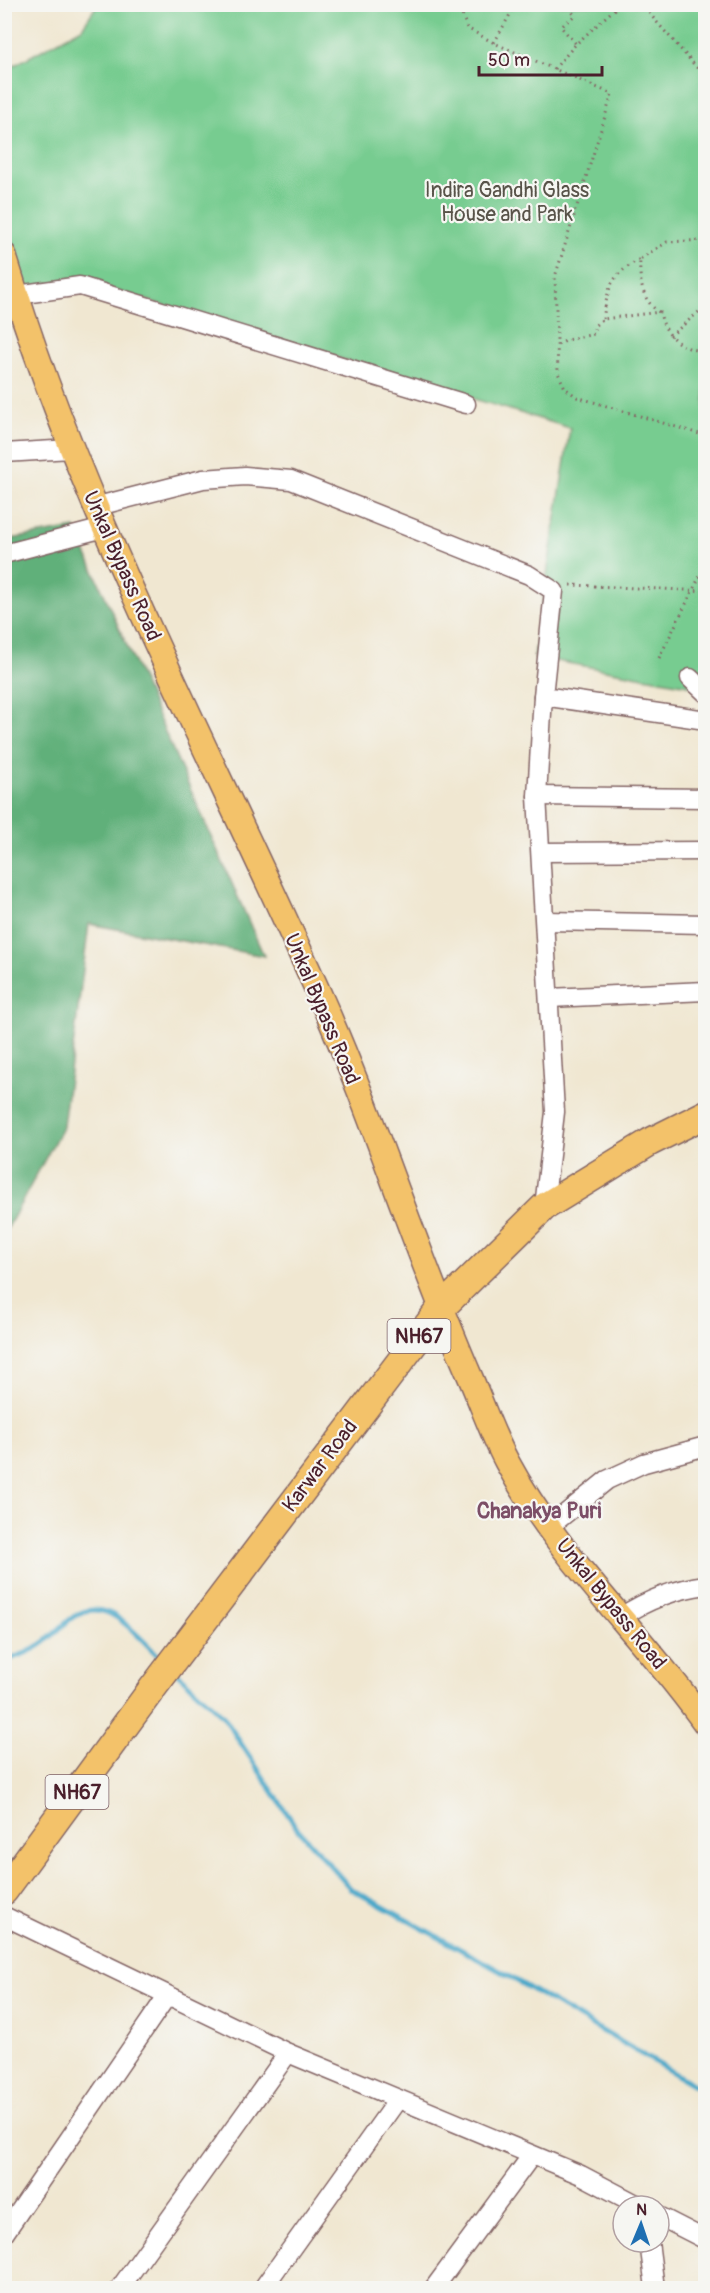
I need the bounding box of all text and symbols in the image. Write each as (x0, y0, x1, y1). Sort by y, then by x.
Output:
scale bar (479, 39, 602, 77)
text: 50 m (488, 49, 530, 72)
park label: Indira Gandhi Glass House and Park (425, 177, 590, 228)
street label: Unkal Bypass Road (77, 487, 167, 645)
street label: Unkal Bypass Road (278, 930, 366, 1088)
road number: NH67 (388, 1319, 450, 1353)
street label: Karwar Road (276, 1414, 364, 1518)
district label: Chanakya Puri (477, 1497, 601, 1525)
street label: Unkal Bypass Road (550, 1533, 672, 1675)
road number: NH67 (46, 1775, 109, 1809)
north arrow (611, 2194, 671, 2254)
text: N (636, 2200, 647, 2220)

